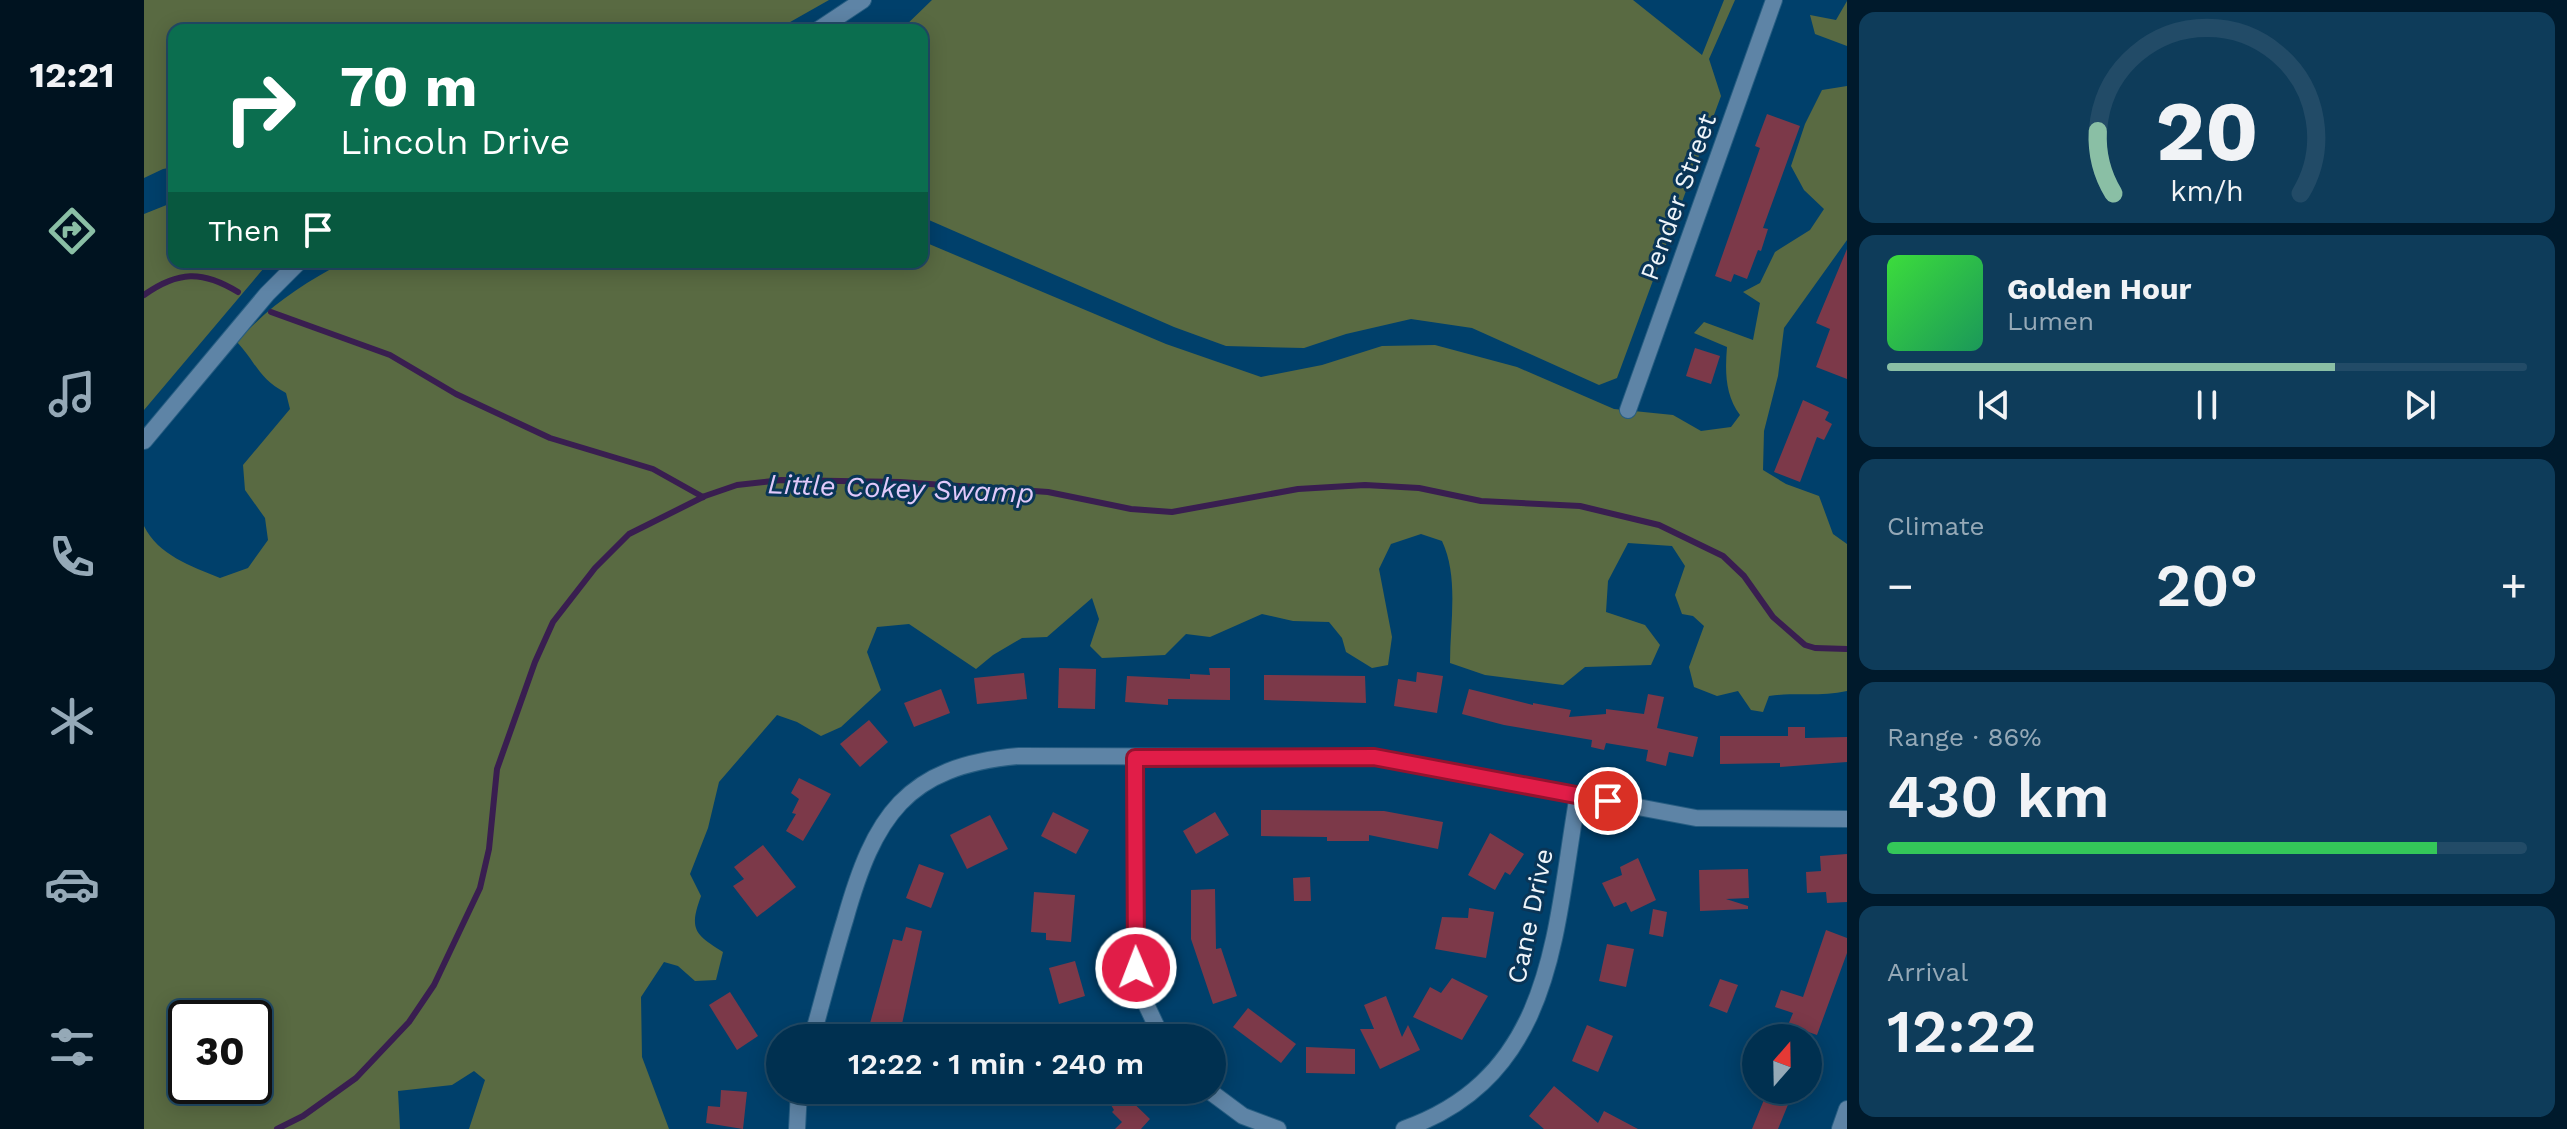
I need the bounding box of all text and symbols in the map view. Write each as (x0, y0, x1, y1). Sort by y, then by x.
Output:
text: 12:21 (30, 54, 114, 96)
text: 70 m (340, 54, 477, 120)
icon: right (208, 56, 312, 160)
text: 20 (2155, 82, 2259, 179)
street label: Pender Street (1634, 109, 1722, 284)
text: Lincoln Drive (340, 121, 570, 163)
text: km/h (2170, 174, 2244, 208)
icon: directions (44, 203, 100, 259)
icon: arrive (296, 208, 340, 252)
text: Then (208, 213, 280, 248)
text: Golden Hour (2007, 271, 2191, 306)
text: Lumen (2007, 306, 2094, 336)
icon: music (44, 366, 100, 422)
icon: previous (1972, 383, 2016, 427)
icon: pause (2185, 383, 2229, 427)
icon: next (2398, 383, 2442, 427)
water label: Little Cokey Swamp (767, 467, 1035, 510)
text: Climate (1887, 511, 1985, 541)
icon: phone (44, 529, 100, 585)
text: 20° (2156, 550, 2258, 621)
text: − (1887, 560, 1914, 612)
text: + (2500, 560, 2527, 612)
icon: climate (44, 693, 100, 749)
text: Range · 86% (1887, 722, 2042, 752)
text: 430 km (1887, 761, 2110, 832)
pin (1574, 767, 1642, 835)
icon: arrive (1586, 779, 1630, 823)
street label: Cane Drive (1501, 846, 1559, 986)
icon: car (44, 856, 100, 912)
position arrow (1094, 926, 1178, 1010)
text: Arrival (1887, 957, 1968, 987)
text: 12:22 (1887, 996, 2036, 1067)
speed limit sign: 30 (168, 1000, 272, 1104)
icon: filters (44, 1019, 100, 1075)
north arrow (1742, 1024, 1822, 1104)
map controls (1742, 1024, 1822, 1104)
text: 12:22 · 1 min · 240 m (848, 1046, 1144, 1081)

